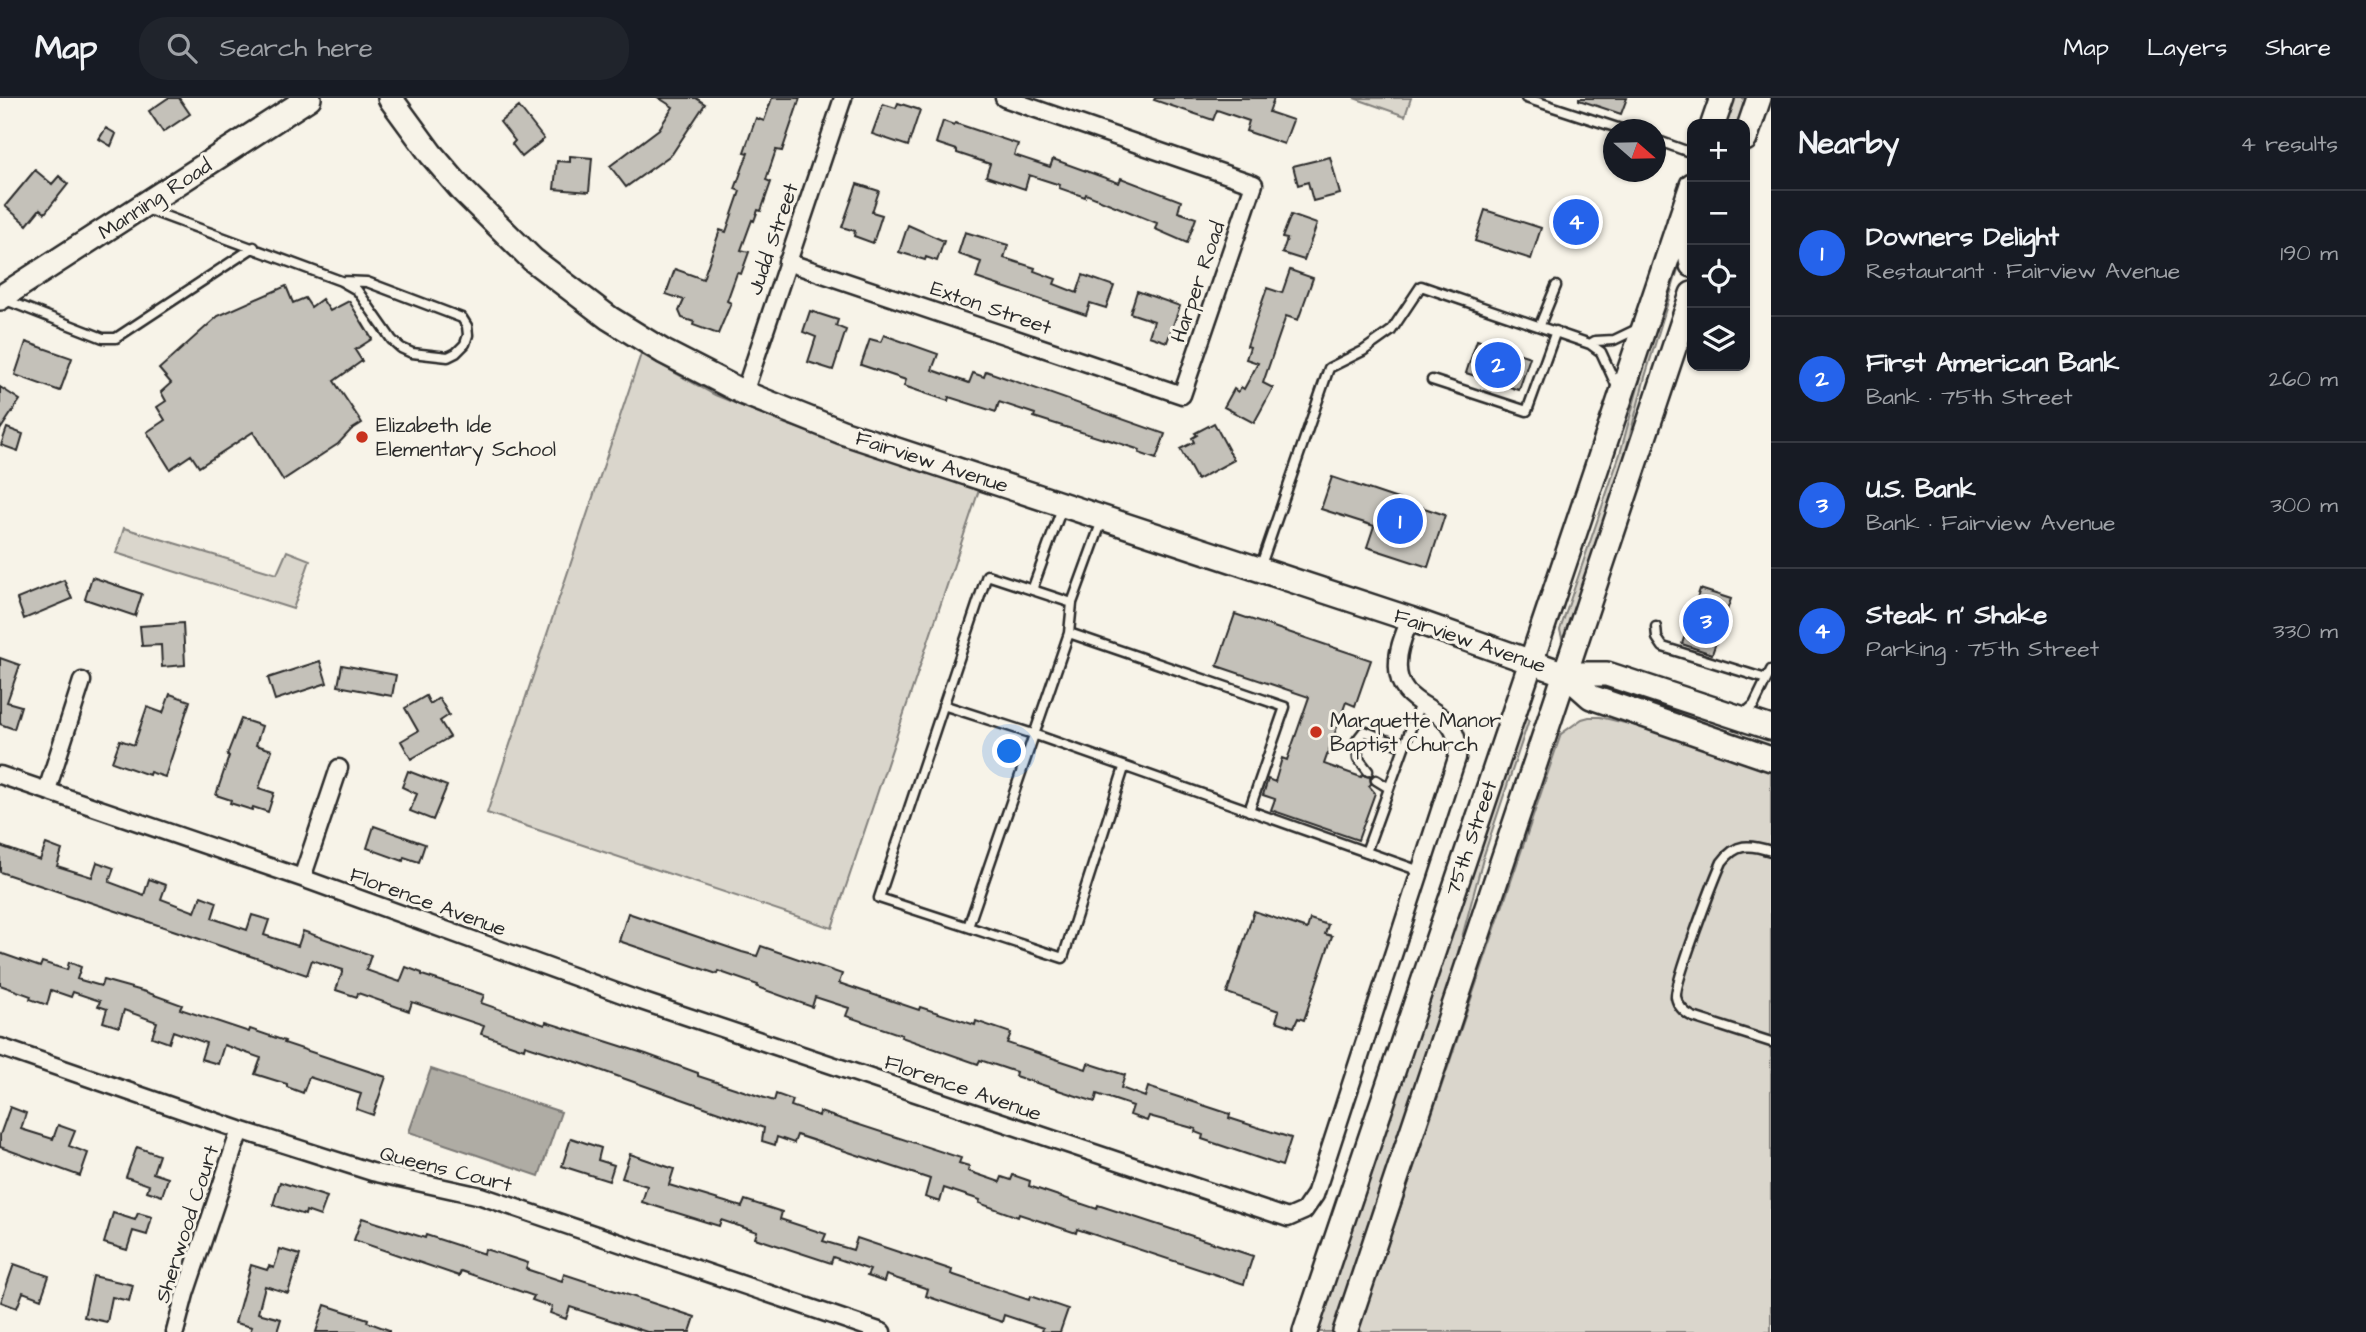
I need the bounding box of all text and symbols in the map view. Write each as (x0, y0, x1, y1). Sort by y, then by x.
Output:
search box (139, 17, 629, 80)
text: Map (35, 25, 97, 71)
icon: search (163, 29, 201, 67)
text: Search here (219, 30, 373, 66)
text: Map (2064, 31, 2109, 65)
text: Layers (2147, 31, 2227, 65)
text: Share (2265, 31, 2331, 65)
north arrow (1603, 119, 1666, 182)
map controls (1687, 119, 1750, 371)
button: + (1687, 119, 1750, 182)
text: Nearby (1799, 123, 1899, 165)
text: 4 results (2240, 128, 2338, 160)
street label: Manning Road (92, 151, 219, 248)
street label: Judd Street (740, 179, 806, 299)
button: − (1687, 182, 1750, 245)
pin: 4 (1553, 196, 1599, 248)
street label: Harper Road (1164, 217, 1233, 347)
text: Downers Delight (1866, 219, 2059, 255)
text: 1 (1821, 237, 1823, 269)
text: 190 m (2280, 237, 2338, 269)
button: locate (1687, 245, 1750, 308)
text: Restaurant · Fairview Avenue (1866, 255, 2180, 287)
street label: Exton Street (927, 274, 1056, 342)
button: layers (1687, 308, 1750, 371)
pin: 2 (1475, 339, 1521, 391)
text: First American Bank (1866, 345, 2119, 381)
text: 2 (1815, 363, 1829, 395)
text: 260 m (2269, 363, 2338, 395)
text: Bank · 75th Street (1866, 381, 2073, 413)
place label: Elizabeth Ide Elementary School (376, 411, 556, 466)
street label: Fairview Avenue (852, 424, 1012, 500)
marker: Elizabeth Ide Elementary School (354, 429, 370, 445)
text: U.S. Bank (1866, 471, 1976, 507)
text: 3 (1816, 489, 1828, 521)
text: 300 m (2270, 489, 2338, 521)
pin: 1 (1377, 495, 1423, 547)
text: Bank · Fairview Avenue (1866, 507, 2116, 539)
pin: 3 (1683, 595, 1729, 647)
text: Steak n' Shake (1866, 597, 2047, 633)
street label: Fairview Avenue (1390, 601, 1550, 681)
text: 4 (1814, 615, 1830, 647)
text: 330 m (2273, 615, 2338, 647)
text: Parking · 75th Street (1866, 633, 2099, 665)
place label: Marquette Manor Baptist Church (1330, 706, 1502, 760)
marker: Marquette Manor Baptist Church (1308, 724, 1324, 740)
your location (992, 734, 1026, 768)
street label: 75th Street (1438, 776, 1504, 899)
street label: Florence Avenue (346, 860, 510, 944)
street label: Florence Avenue (881, 1048, 1045, 1128)
street label: Queens Court (377, 1139, 516, 1200)
street label: Sherwood Court (148, 1141, 226, 1306)

